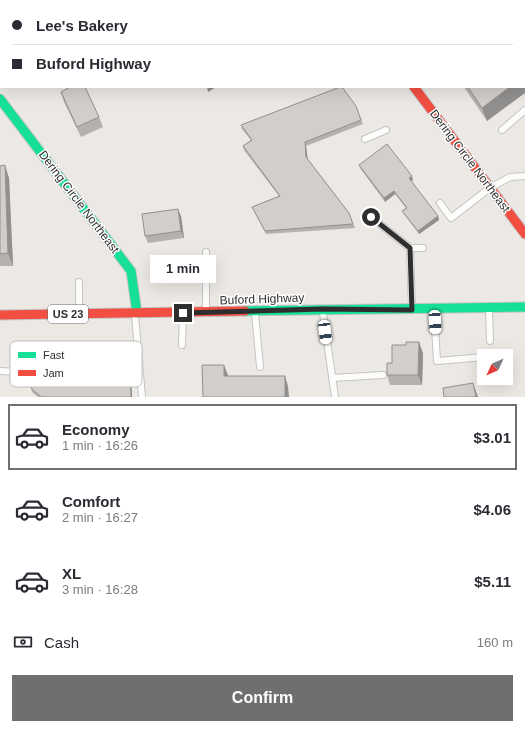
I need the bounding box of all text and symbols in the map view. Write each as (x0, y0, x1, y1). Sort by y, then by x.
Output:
text: Lee's Bakery (36, 17, 128, 34)
text: Buford Highway (36, 55, 151, 72)
street label: Dering Circle Northeast (427, 107, 514, 216)
street label: Dering Circle Northeast (36, 148, 123, 257)
route start (362, 208, 380, 226)
callout: 1 min (150, 255, 216, 283)
text: 1 min (166, 261, 200, 276)
street label: Buford Highway (219, 291, 305, 307)
route end (174, 304, 192, 322)
road number: US 23 (48, 305, 88, 323)
car (428, 310, 442, 334)
car (318, 319, 332, 345)
legend (10, 341, 142, 387)
text: Fast (43, 349, 64, 361)
north arrow (477, 349, 513, 385)
map controls (477, 349, 513, 385)
text: Jam (43, 367, 64, 379)
icon: car (14, 419, 50, 455)
text: Economy (62, 421, 130, 438)
text: $3.01 (473, 429, 511, 446)
text: 1 min · 16:26 (62, 438, 138, 453)
icon: car (14, 491, 50, 527)
text: Comfort (62, 493, 120, 510)
text: $4.06 (473, 501, 511, 518)
text: 2 min · 16:27 (62, 510, 138, 525)
icon: car (14, 563, 50, 599)
text: XL (62, 565, 81, 582)
text: $5.11 (474, 573, 511, 590)
text: 3 min · 16:28 (62, 582, 138, 597)
icon: cash (12, 631, 34, 653)
text: Cash (44, 634, 79, 651)
text: 160 m (477, 635, 513, 650)
button: Confirm (12, 675, 513, 721)

